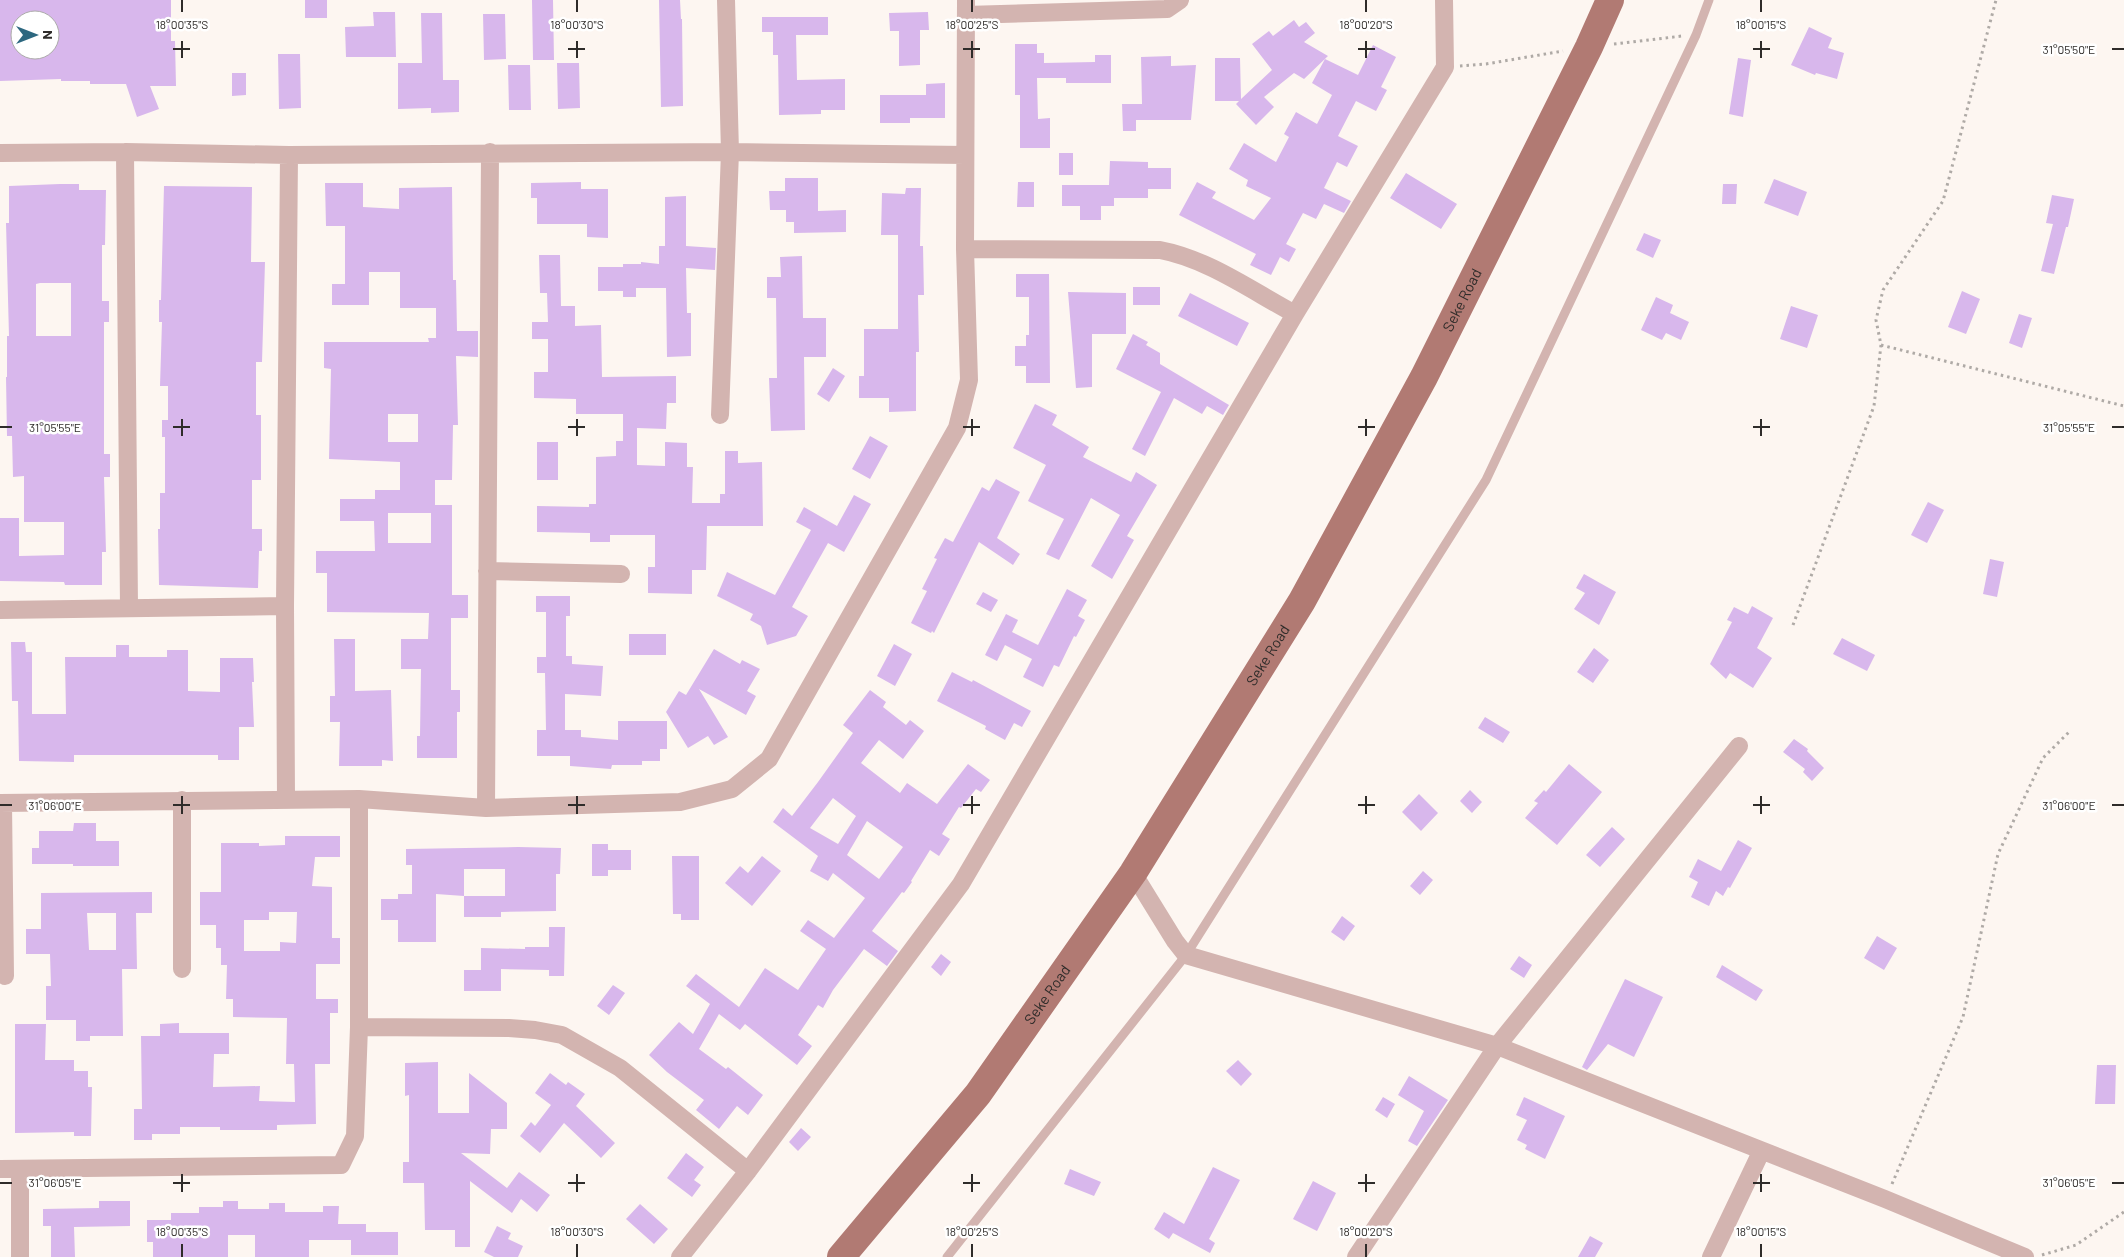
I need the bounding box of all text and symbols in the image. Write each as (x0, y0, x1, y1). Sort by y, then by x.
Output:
north arrow (10, 10, 60, 60)
text: 18°00'35"S (156, 17, 208, 31)
text: 18°00'30"S (550, 17, 604, 31)
text: 18°00'25"S (946, 17, 998, 31)
text: 18°00'20"S (1339, 17, 1393, 31)
text: 18°00'15"S (1736, 17, 1786, 31)
text: N (40, 30, 57, 40)
text: 31°05'50"E (2043, 42, 2095, 56)
street label: Seke Road (1438, 265, 1485, 334)
text: 31°05'55"E (29, 420, 81, 434)
text: 31°05'55"E (2043, 420, 2095, 434)
street label: Seke Road (1242, 621, 1293, 689)
text: 31°06'00"E (28, 798, 82, 812)
text: 31°06'00"E (2042, 798, 2096, 812)
street label: Seke Road (1020, 961, 1074, 1027)
text: 31°06'05"E (29, 1175, 81, 1189)
text: 31°06'05"E (2043, 1175, 2095, 1189)
text: 18°00'35"S (156, 1224, 208, 1238)
text: 18°00'30"S (550, 1224, 604, 1238)
text: 18°00'25"S (946, 1224, 998, 1238)
text: 18°00'20"S (1339, 1224, 1393, 1238)
text: 18°00'15"S (1736, 1224, 1786, 1238)

